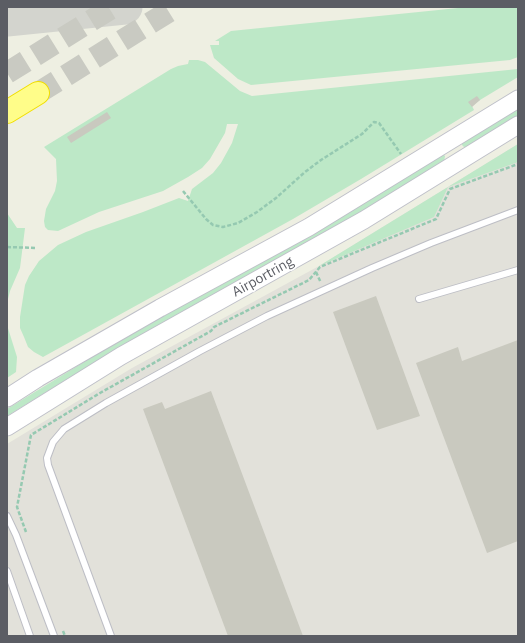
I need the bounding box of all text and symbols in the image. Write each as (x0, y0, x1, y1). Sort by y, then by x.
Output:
street label: Airportring (229, 253, 297, 301)

